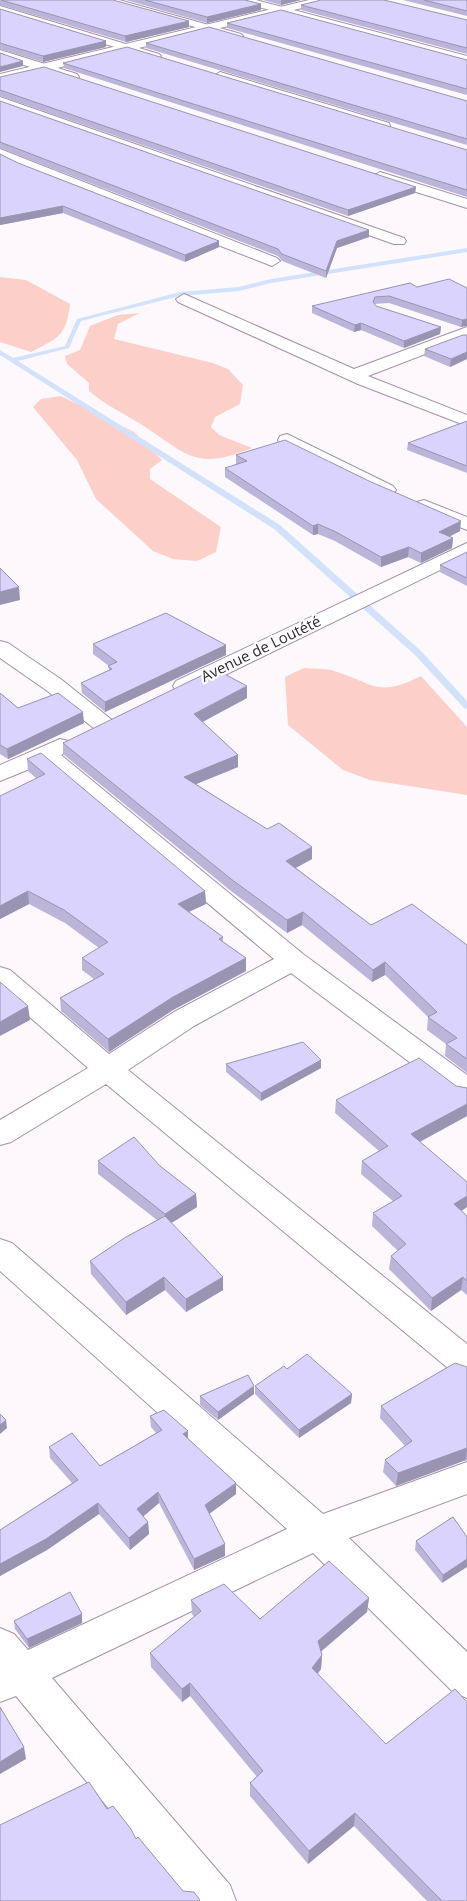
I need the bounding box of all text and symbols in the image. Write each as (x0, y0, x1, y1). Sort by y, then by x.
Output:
street label: Avenue de Loutété (197, 610, 324, 686)

